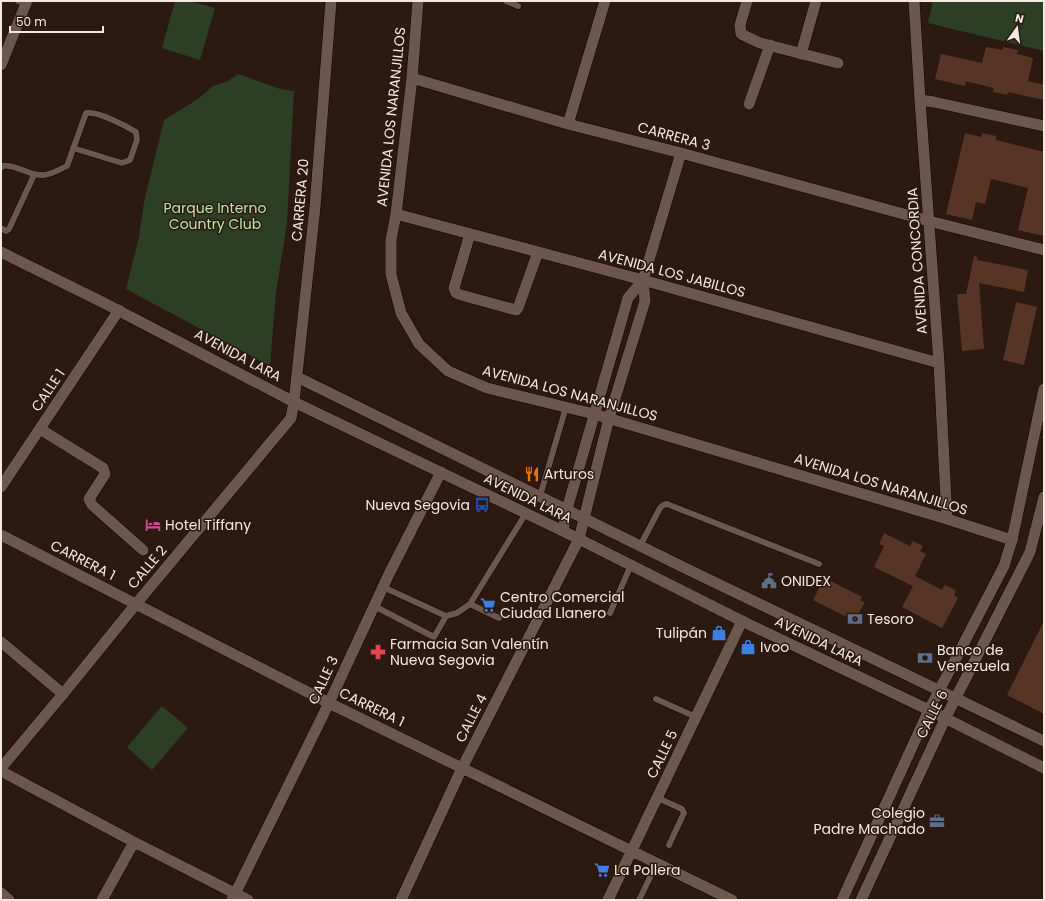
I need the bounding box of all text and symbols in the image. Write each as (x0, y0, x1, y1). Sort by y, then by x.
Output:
scale bar (10, 8, 103, 34)
north arrow (997, 8, 1037, 48)
text: N (1013, 10, 1025, 27)
text: 50 m (16, 13, 47, 30)
street label: AVENIDA LOS NARANJILLOS (372, 26, 410, 208)
street label: CARRERA 3 (635, 117, 713, 155)
street label: CARRERA 20 (286, 158, 314, 242)
street label: AVENIDA CONCORDIA (902, 187, 932, 335)
park label: Parque Interno Country Club (164, 198, 267, 234)
street label: AVENIDA LOS JABILLOS (596, 244, 748, 302)
street label: AVENIDA LARA (191, 324, 285, 386)
street label: AVENIDA LOS NARANJILLOS (480, 360, 660, 426)
street label: CALLE 1 (26, 365, 70, 415)
street label: AVENIDA LOS NARANJILLOS (792, 448, 970, 520)
place label: Arturos (544, 464, 594, 484)
restaurant icon: Arturos (523, 465, 541, 483)
street label: AVENIDA LARA (481, 468, 575, 528)
place label: Nueva Segovia (365, 495, 470, 515)
bus stop icon: Nueva Segovia (473, 496, 491, 514)
place label: Hotel Tiffany (165, 515, 251, 535)
hotel icon: Hotel Tiffany (144, 516, 162, 534)
street label: CARRERA 1 (47, 535, 119, 585)
street label: CALLE 2 (123, 541, 171, 593)
place label: ONIDEX (781, 571, 831, 591)
public building icon: ONIDEX (760, 572, 778, 590)
place label: Centro Comercial Ciudad Llanero (500, 587, 624, 623)
supermarket icon: Centro Comercial Ciudad Llanero (479, 596, 497, 614)
place label: Tesoro (867, 609, 914, 629)
bank icon: Tesoro (846, 610, 864, 628)
street label: AVENIDA LARA (772, 611, 866, 671)
place label: Tulipán (656, 623, 707, 643)
shop icon: Tulipán (710, 624, 728, 642)
place label: Farmacia San Valentín Nueva Segovia (390, 634, 549, 670)
place label: Ivoo (760, 637, 789, 657)
shop icon: Ivoo (739, 638, 757, 656)
place label: Banco de Venezuela (937, 640, 1010, 676)
pharmacy icon: Farmacia San Valentín Nueva Segovia (369, 643, 387, 661)
bank icon: Banco de Venezuela (916, 649, 934, 667)
street label: CALLE 3 (303, 652, 343, 708)
street label: CARRERA 1 (336, 683, 408, 731)
street label: CALLE 6 (911, 686, 953, 742)
street label: CALLE 4 (450, 690, 492, 746)
street label: CALLE 5 (642, 726, 682, 782)
place label: Colegio Padre Machado (813, 803, 925, 839)
office icon: Colegio Padre Machado (928, 812, 946, 830)
place label: La Pollera (614, 860, 681, 880)
supermarket icon: La Pollera (593, 861, 611, 879)

